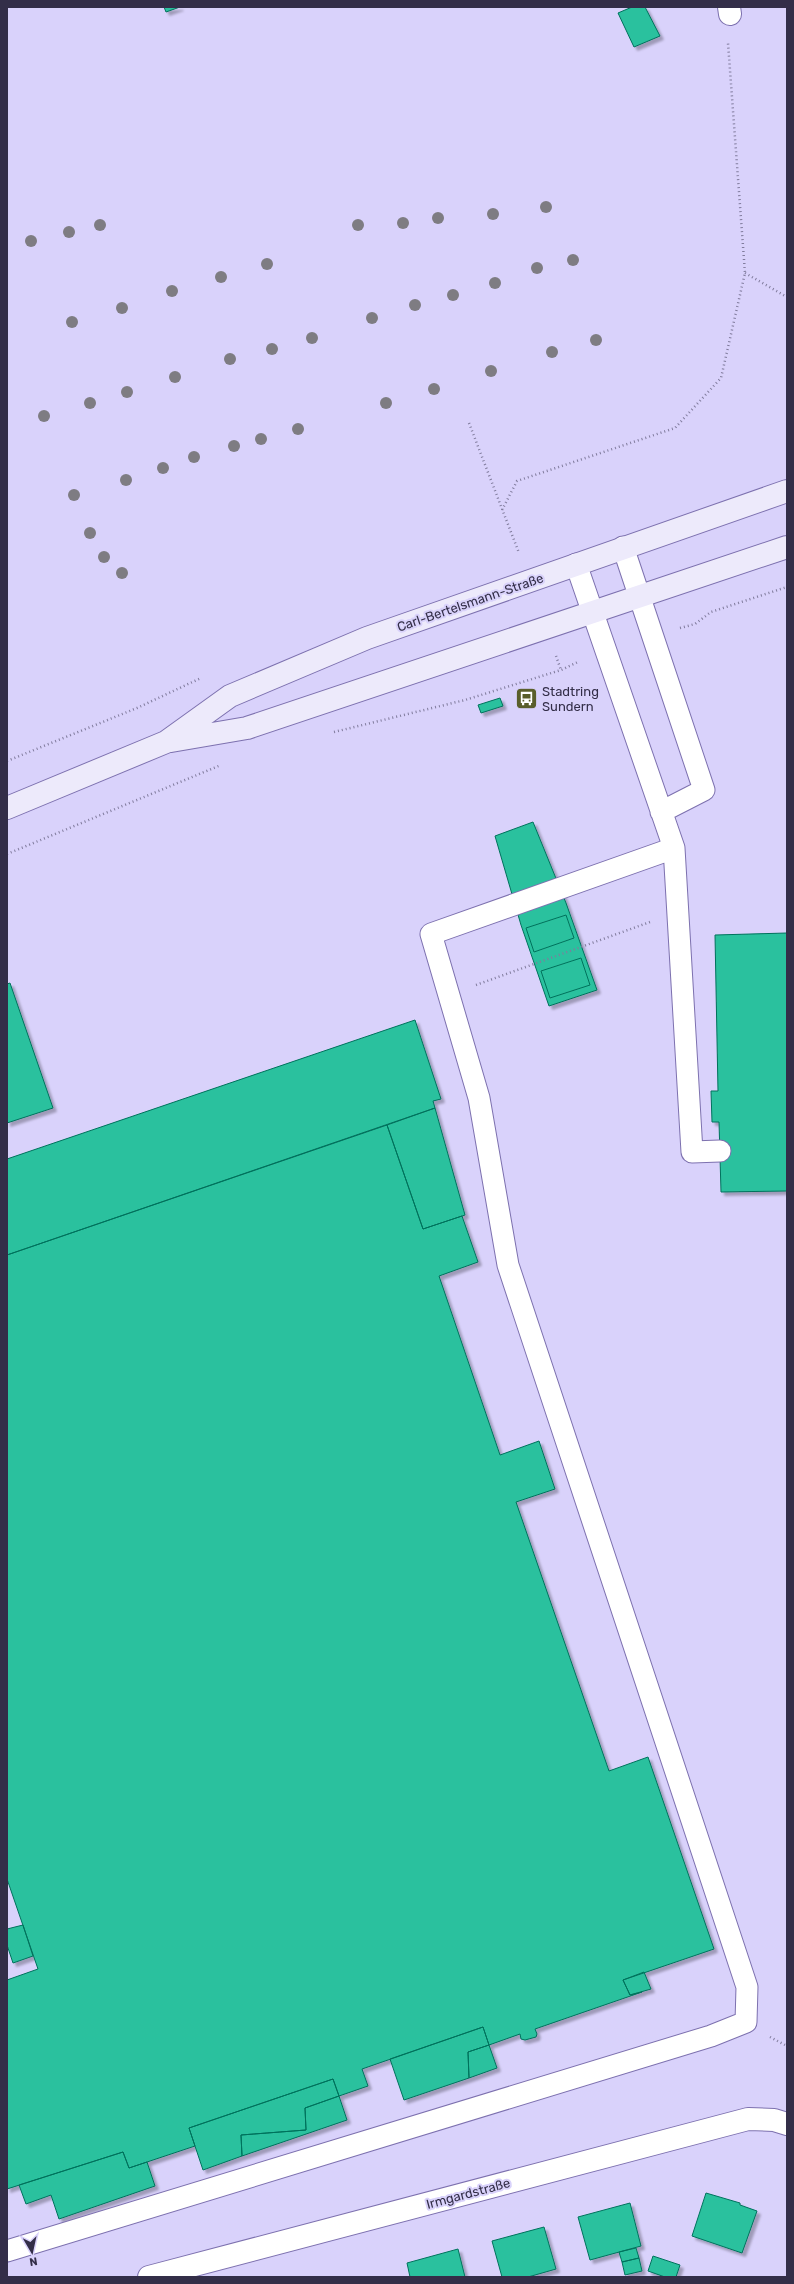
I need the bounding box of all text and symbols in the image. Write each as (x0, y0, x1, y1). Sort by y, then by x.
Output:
street label: Carl-Bertelsmann-Straße (395, 570, 545, 635)
place label: Stadtring Sundern (542, 684, 599, 714)
bus stop icon: Stadtring Sundern (514, 685, 540, 711)
street label: Irmgardstraße (425, 2175, 512, 2213)
north arrow (12, 2232, 52, 2272)
text: N (28, 2254, 38, 2268)

